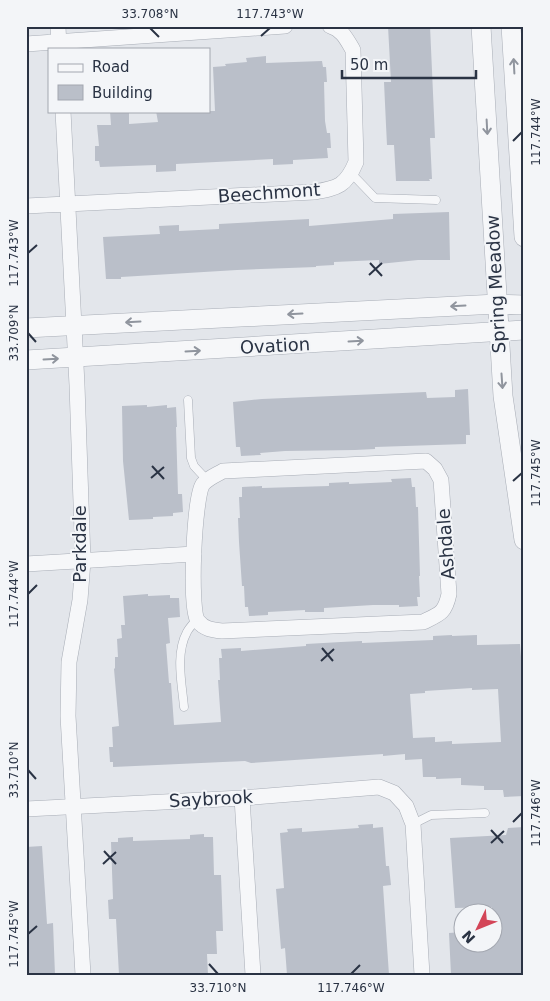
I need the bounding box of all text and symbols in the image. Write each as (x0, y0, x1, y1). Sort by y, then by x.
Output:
text: 33.708°N (122, 7, 178, 21)
text: 117.743°W (236, 7, 304, 21)
legend (48, 48, 210, 112)
scale bar (342, 48, 476, 80)
text: 50 m (350, 56, 388, 74)
text: Road (92, 58, 130, 76)
one-way arrow (509, 58, 518, 74)
text: Building (92, 84, 153, 102)
text: 117.744°W (529, 98, 543, 166)
one-way arrow (482, 119, 491, 135)
street label: Beechmont (217, 178, 321, 207)
street label: Spring Meadow (481, 214, 510, 354)
text: 117.743°W (7, 219, 21, 287)
one-way arrow (450, 301, 466, 310)
text: 33.709°N (7, 305, 21, 361)
one-way arrow (288, 310, 304, 319)
one-way arrow (125, 318, 141, 327)
street label: Ovation (239, 333, 311, 358)
one-way arrow (347, 337, 363, 346)
one-way arrow (185, 346, 201, 355)
one-way arrow (42, 355, 58, 364)
one-way arrow (497, 373, 506, 389)
text: 117.745°W (529, 439, 543, 507)
street label: Parkdale (69, 505, 90, 583)
street label: Ashdale (433, 508, 458, 581)
text: 117.744°W (7, 560, 21, 628)
text: 33.710°N (7, 742, 21, 798)
text: 117.746°W (529, 779, 543, 847)
street label: Saybrook (168, 786, 254, 811)
text: 117.745°W (7, 900, 21, 968)
north arrow (452, 904, 502, 954)
text: N (459, 927, 478, 947)
text: 33.710°N (190, 981, 246, 995)
text: 117.746°W (317, 981, 385, 995)

